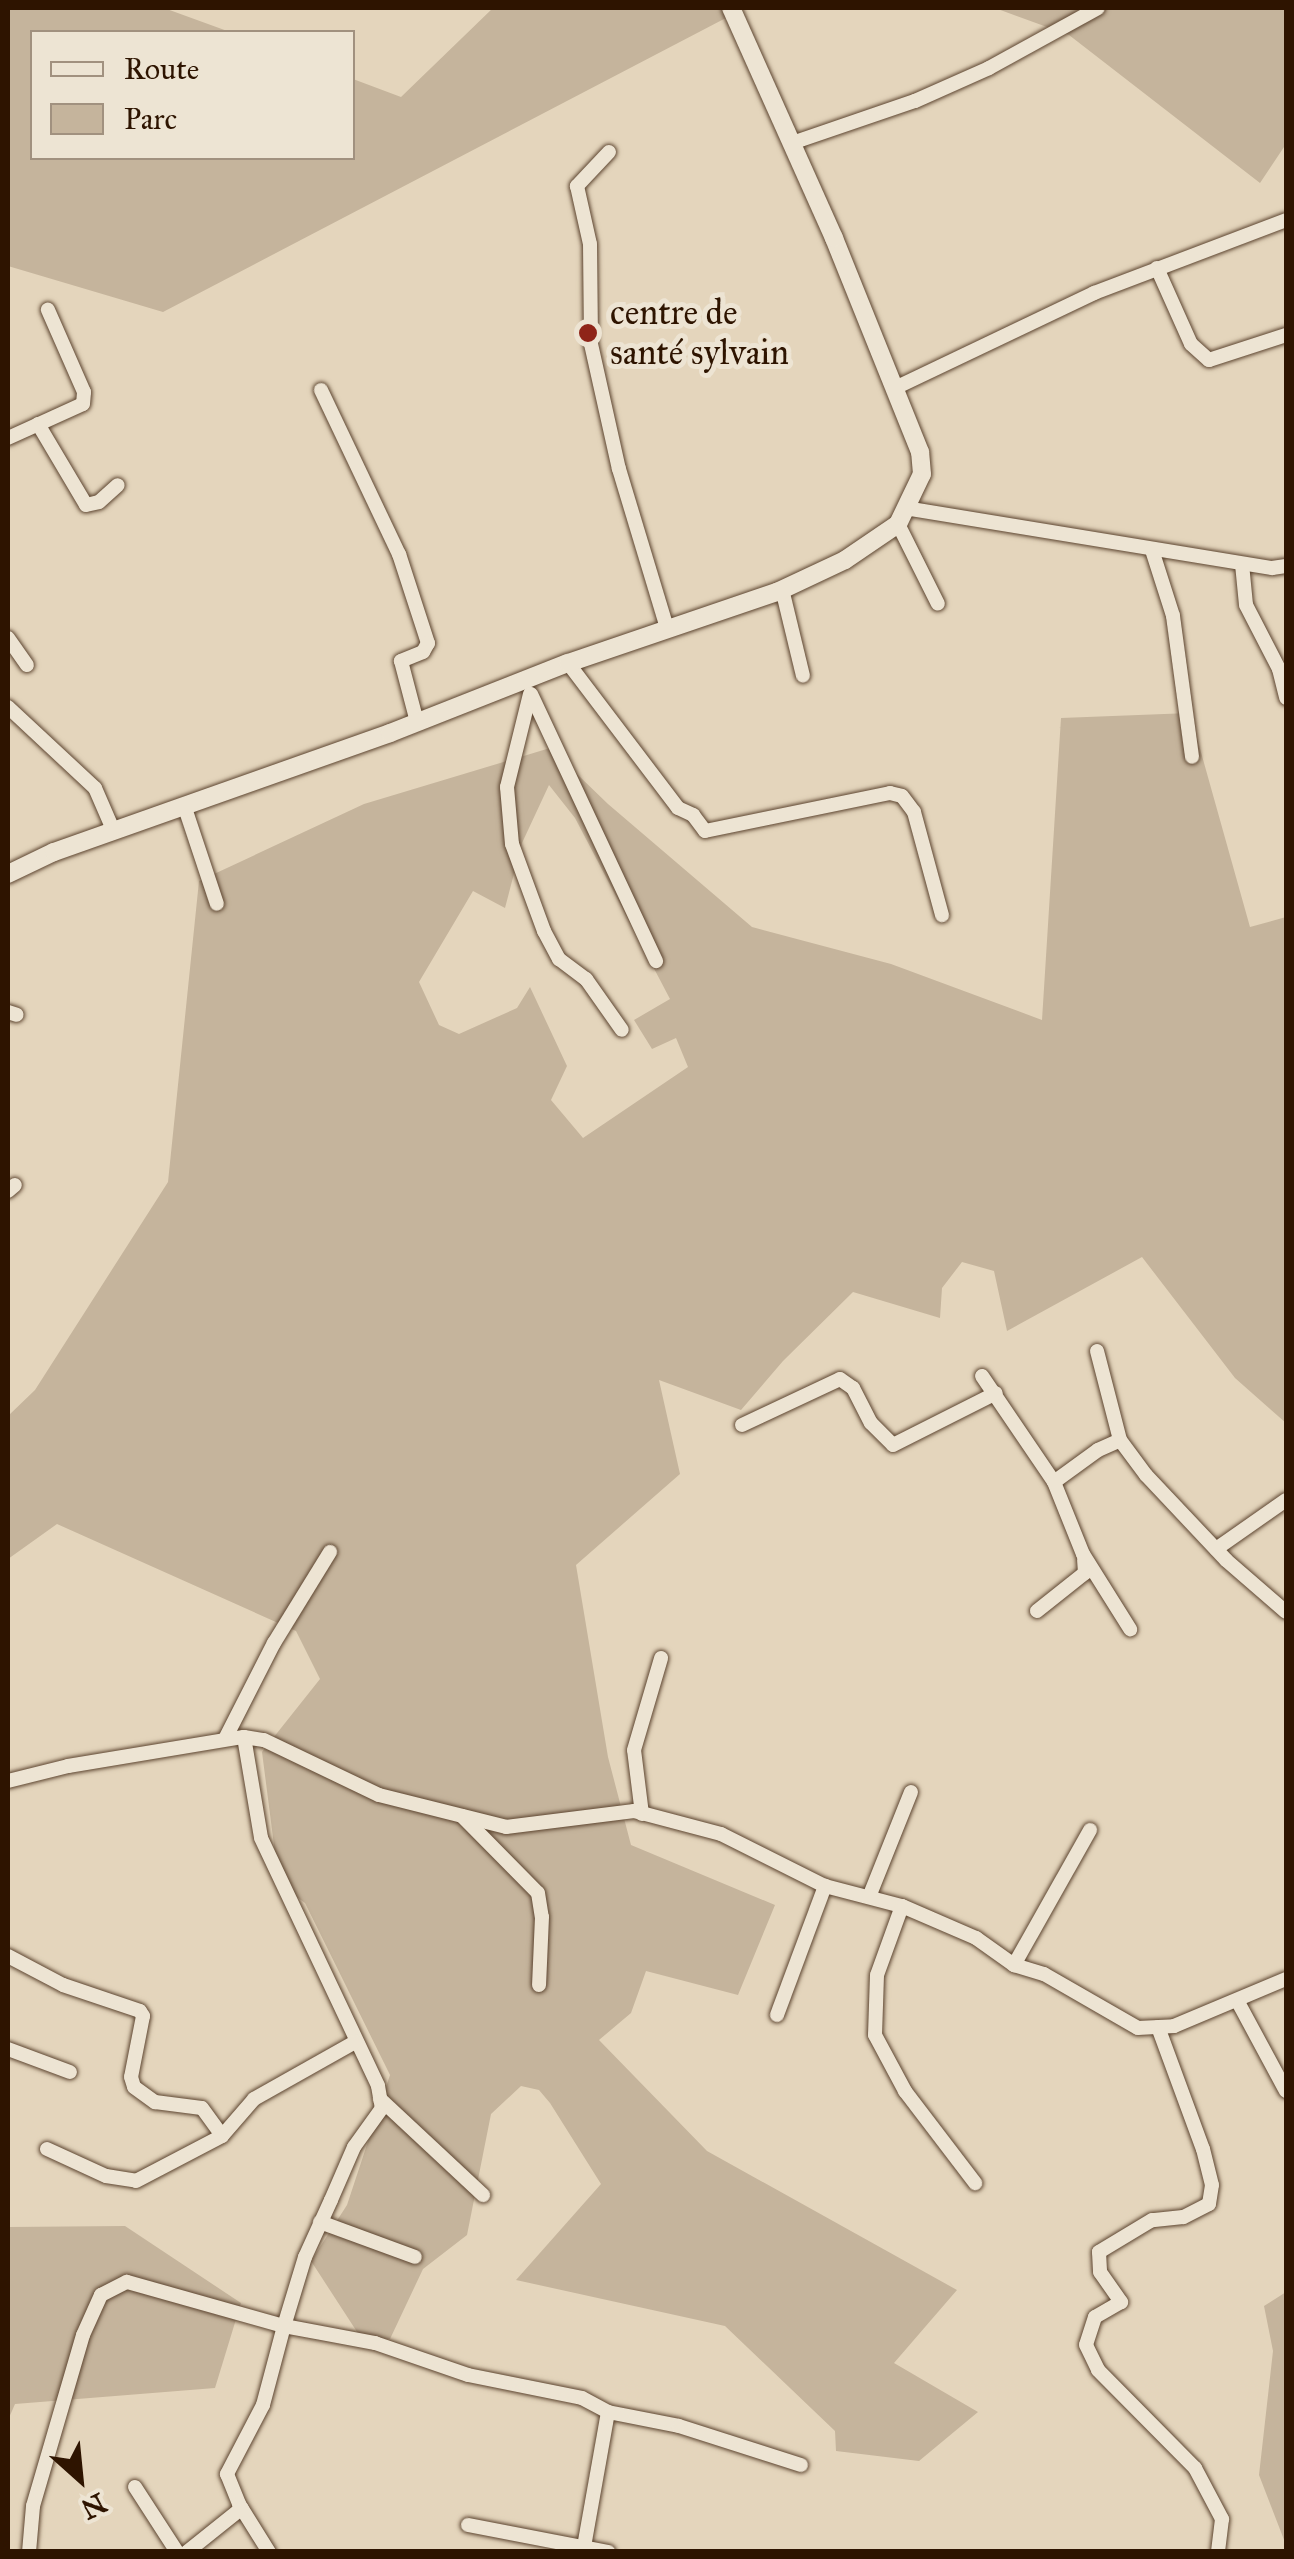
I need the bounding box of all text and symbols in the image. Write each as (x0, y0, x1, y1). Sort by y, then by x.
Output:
legend (30, 30, 355, 160)
text: Route (124, 51, 199, 87)
text: Parc (124, 101, 177, 137)
place label: centre de santé sylvain (610, 292, 789, 374)
marker: centre de santé sylvain (575, 320, 601, 346)
north arrow (30, 2429, 130, 2529)
text: N (75, 2485, 112, 2527)

